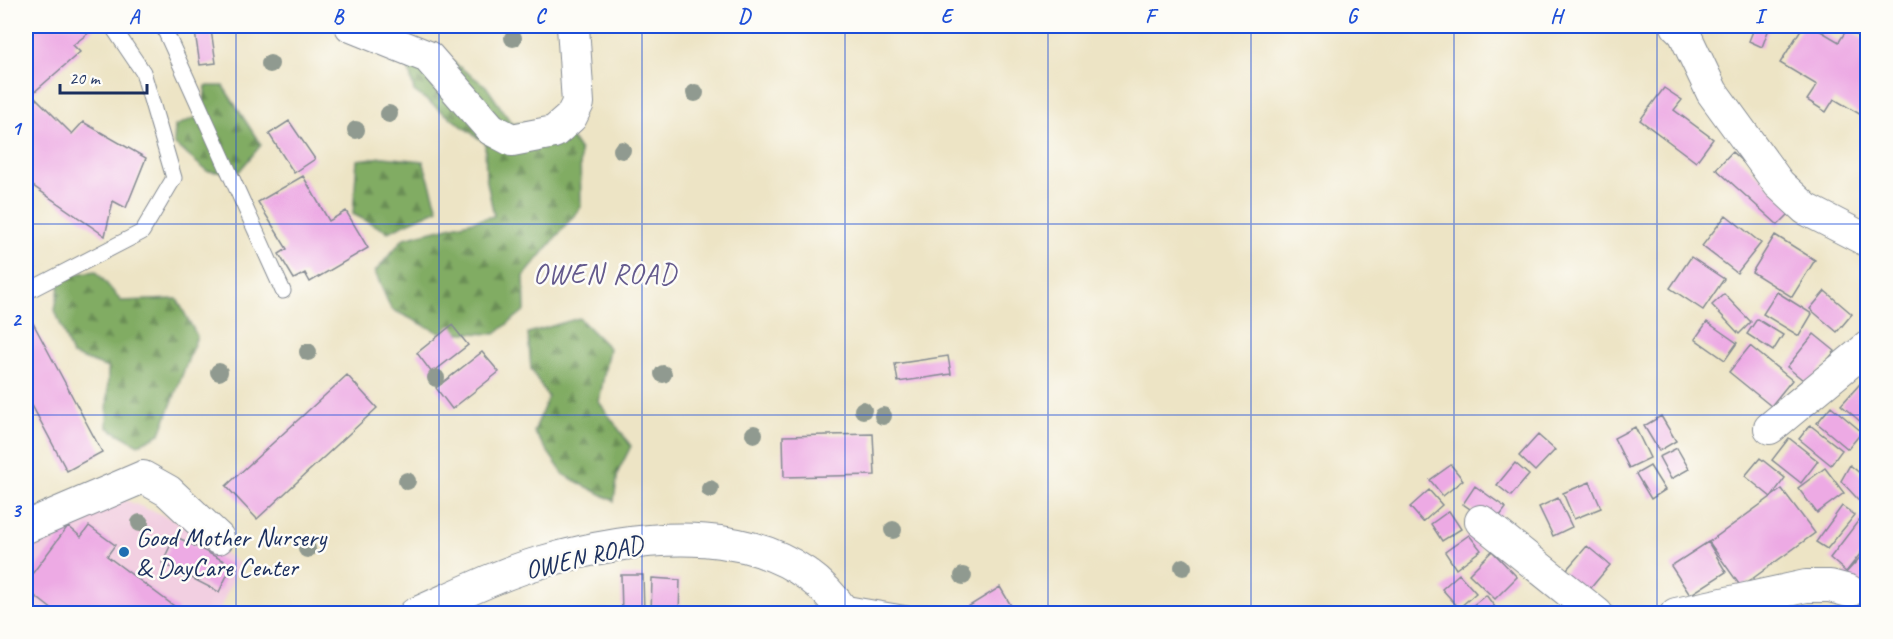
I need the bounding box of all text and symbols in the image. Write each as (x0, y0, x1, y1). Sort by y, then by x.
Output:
text: A (129, 4, 141, 29)
text: B (333, 4, 345, 29)
text: C (535, 4, 547, 29)
text: D (738, 4, 752, 29)
text: E (941, 4, 955, 29)
text: F (1145, 4, 1159, 29)
text: G (1347, 4, 1360, 29)
text: H (1550, 4, 1565, 29)
text: I (1755, 4, 1768, 29)
scale bar (60, 57, 147, 95)
text: 20 m (69, 67, 102, 89)
text: 1 (12, 116, 23, 141)
district label: OWEN ROAD (533, 256, 678, 291)
text: 2 (12, 307, 23, 332)
text: 3 (12, 498, 23, 523)
place label: Good Mother Nursery & DayCare Center (136, 521, 328, 584)
street label: OWEN ROAD (522, 527, 648, 587)
marker: Good Mother Nursery & DayCare Center (117, 545, 131, 559)

